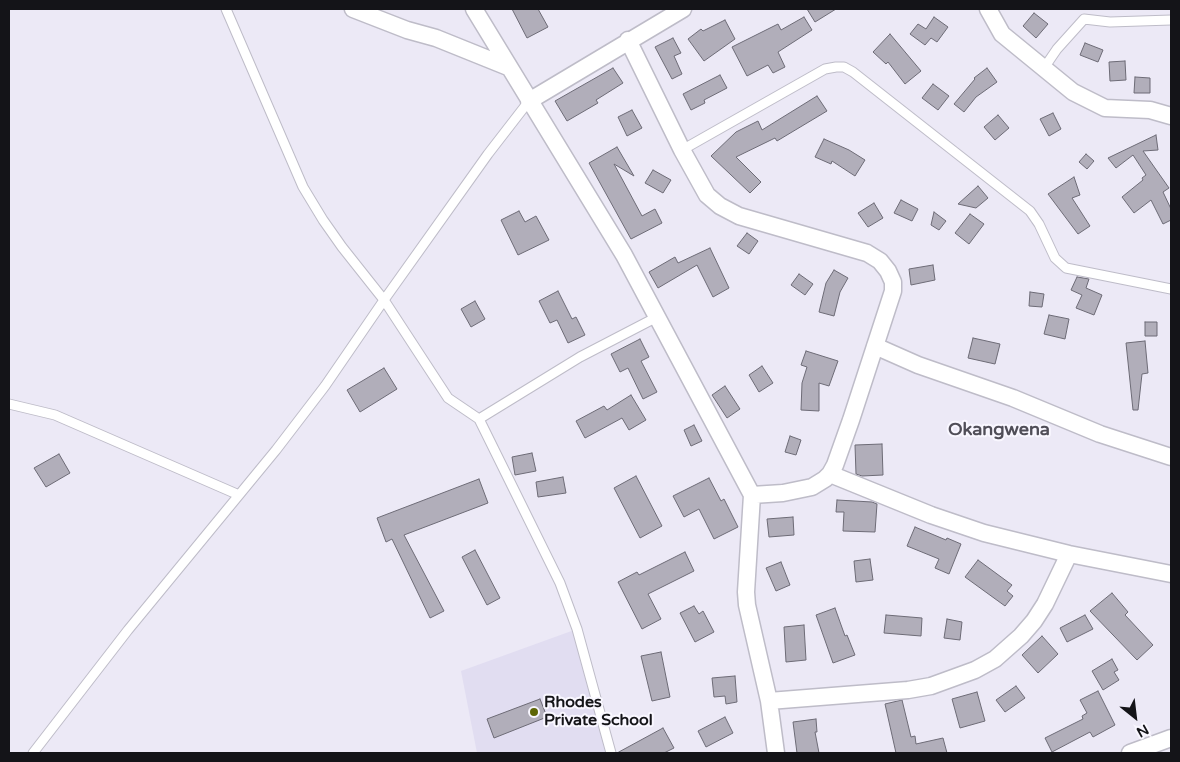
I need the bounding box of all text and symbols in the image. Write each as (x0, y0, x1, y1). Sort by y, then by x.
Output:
district label: Okangwena (948, 419, 1050, 441)
north arrow (1110, 692, 1160, 742)
place label: Rhodes Private School (544, 693, 653, 731)
marker: Rhodes Private School (528, 706, 540, 718)
text: N (1133, 720, 1152, 741)

